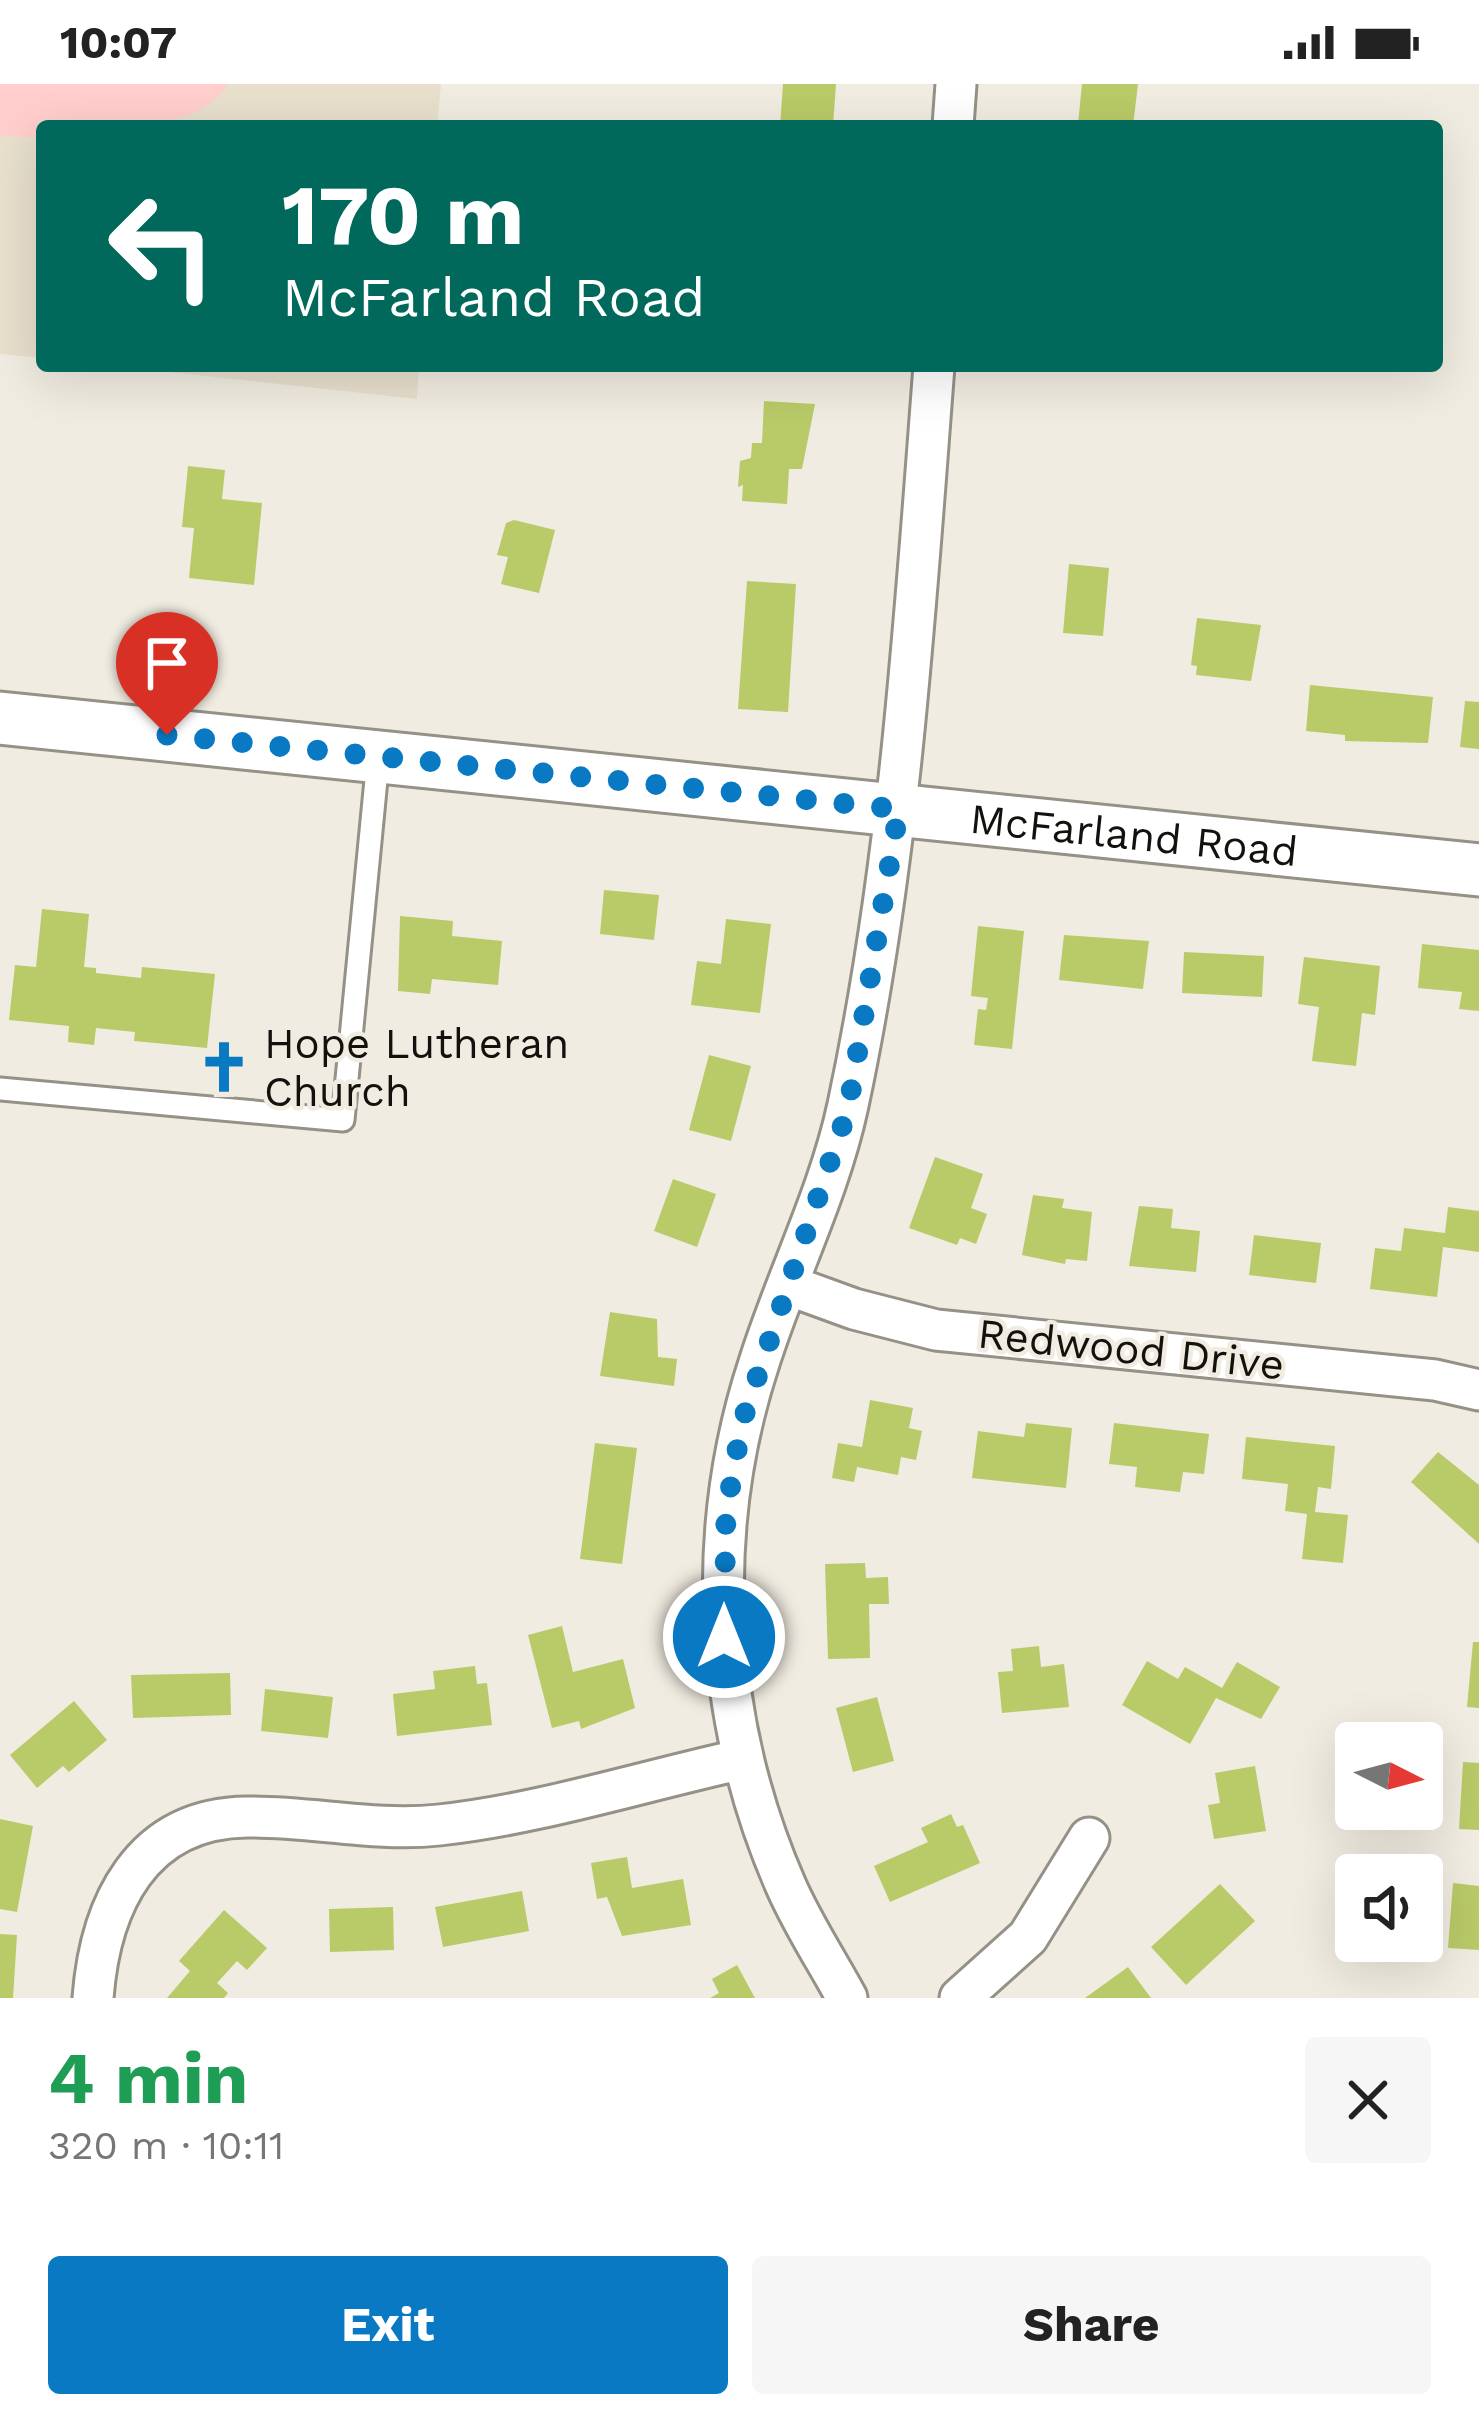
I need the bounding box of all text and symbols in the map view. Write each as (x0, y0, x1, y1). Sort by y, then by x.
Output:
text: 10:07 (60, 16, 177, 69)
text: 170 m (282, 166, 524, 264)
icon: left (84, 168, 240, 324)
text: McFarland Road (282, 266, 705, 329)
pin (116, 612, 218, 735)
icon: arrive (134, 630, 200, 696)
street label: McFarland Road (968, 793, 1300, 876)
place label: Hope Lutheran Church (264, 1019, 569, 1116)
church icon: Hope Lutheran Church (195, 1038, 253, 1096)
street label: Redwood Drive (975, 1309, 1287, 1389)
position arrow (661, 1574, 787, 1700)
north arrow (1335, 1722, 1443, 1830)
map controls (1335, 1722, 1443, 1962)
button: sound (1335, 1854, 1443, 1962)
text: 4 min (48, 2036, 248, 2120)
button: close (1305, 2037, 1431, 2163)
text: 320 m · 10:11 (48, 2123, 284, 2168)
button: Exit (48, 2256, 728, 2394)
button: Share (752, 2256, 1431, 2394)

